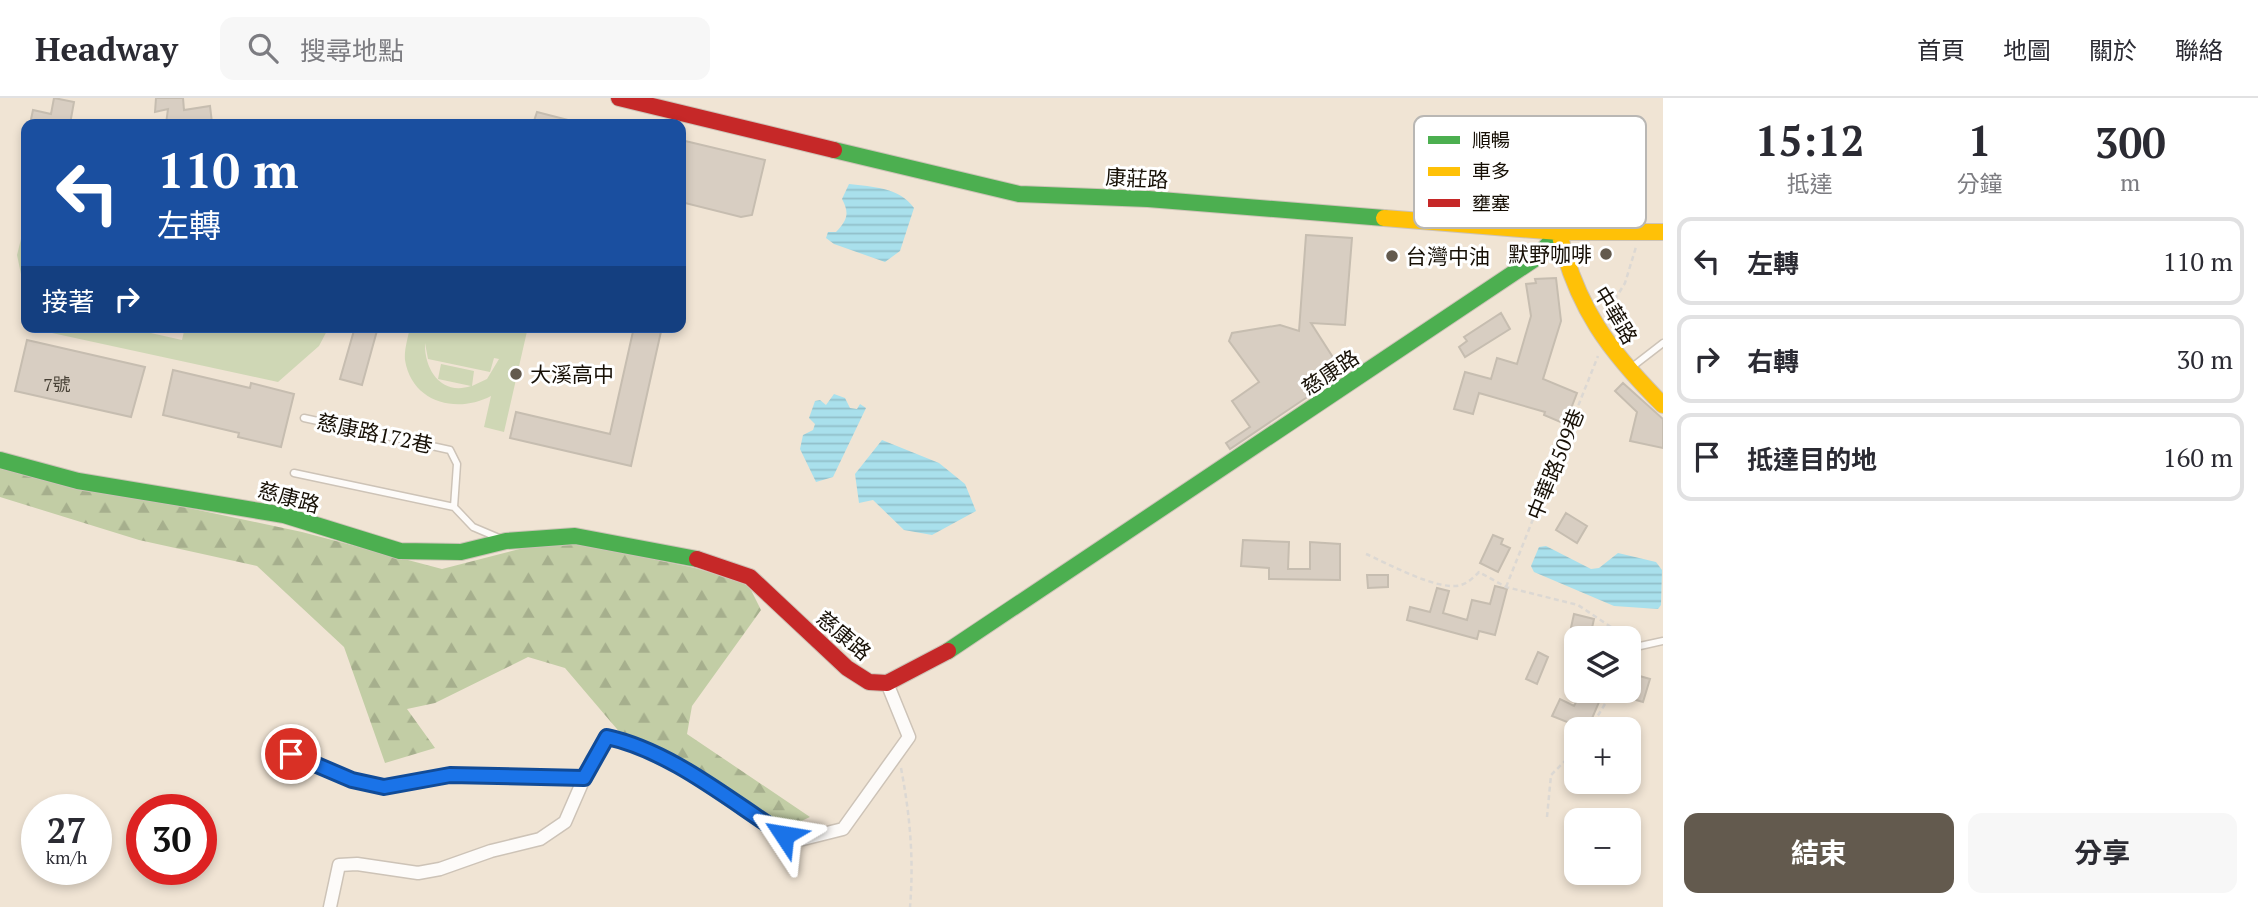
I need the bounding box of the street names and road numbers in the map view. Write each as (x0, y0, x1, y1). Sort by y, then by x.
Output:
street label: 康莊路 (1105, 162, 1169, 194)
street label: 中華路 (1588, 281, 1644, 349)
street label: 慈康路 (1296, 343, 1364, 401)
street label: 中華路509巷 (1520, 404, 1590, 524)
street label: 慈康路172巷 (315, 407, 435, 459)
street label: 慈康路 (255, 475, 323, 519)
street label: 慈康路 (811, 604, 877, 666)

